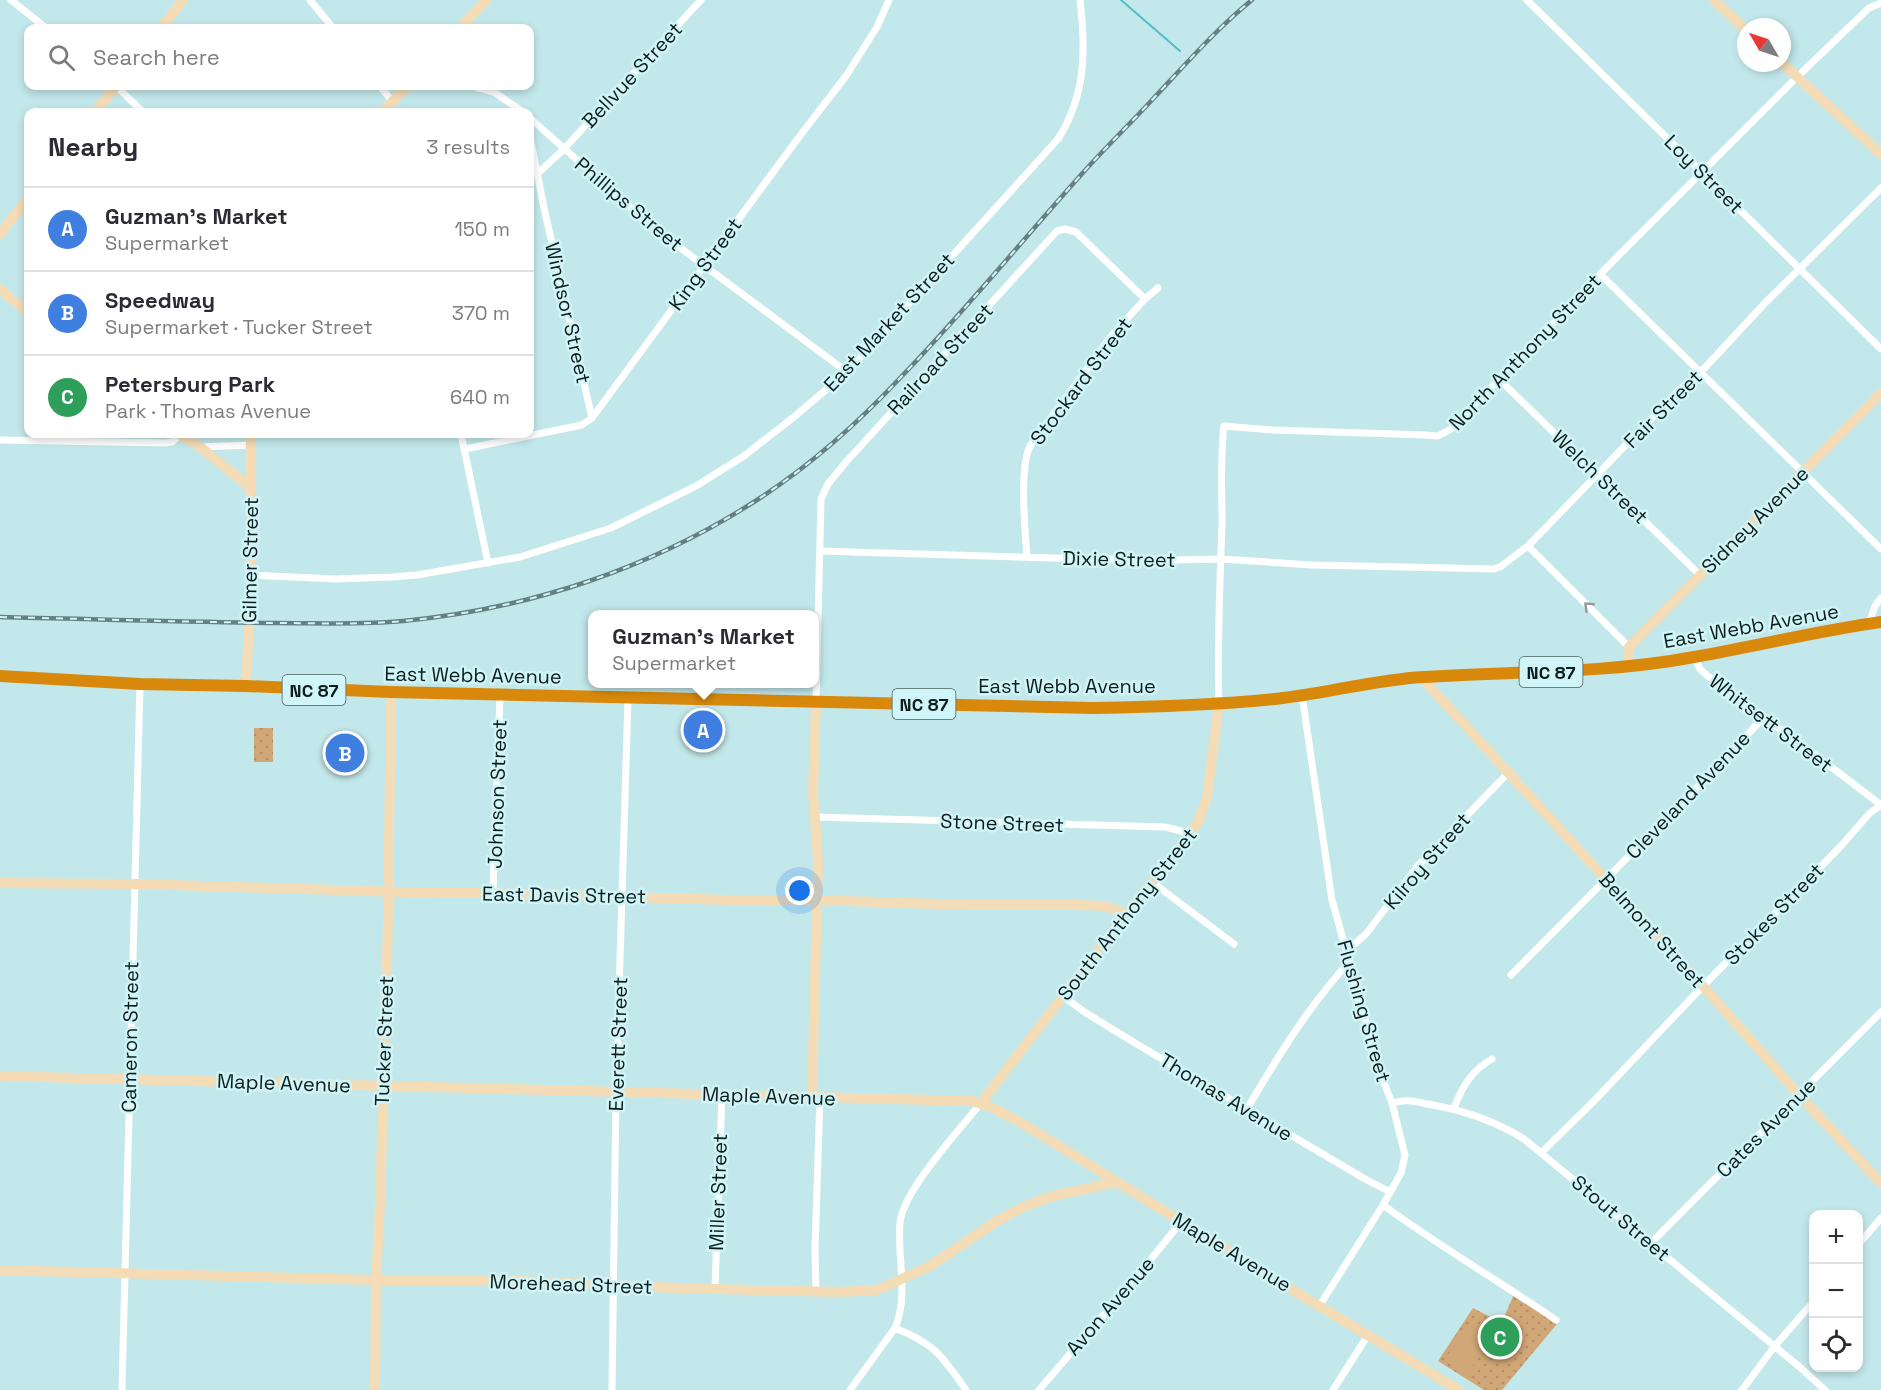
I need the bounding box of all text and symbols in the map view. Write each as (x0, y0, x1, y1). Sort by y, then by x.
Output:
street label: Bellvue Street (576, 16, 688, 134)
north arrow (1737, 18, 1791, 72)
search box (24, 24, 534, 90)
icon: search (45, 41, 78, 74)
text: Search here (93, 43, 220, 71)
street label: Loy Street (1659, 129, 1749, 219)
text: Nearby (48, 130, 138, 164)
text: 3 results (426, 134, 510, 160)
street label: Phillips Street (569, 151, 689, 257)
text: Guzman's Market (105, 202, 288, 230)
street label: King Street (663, 212, 747, 316)
text: A (61, 216, 74, 242)
text: 150 m (455, 216, 510, 242)
text: Supermarket (105, 230, 229, 256)
street label: Windsor Street (539, 240, 597, 386)
street label: East Market Street (818, 247, 960, 397)
street label: North Anthony Street (1443, 268, 1607, 436)
text: Speedway (105, 286, 215, 314)
street label: Railroad Street (881, 298, 999, 420)
text: B (61, 300, 74, 326)
text: 370 m (452, 300, 510, 326)
street label: Stockard Street (1024, 312, 1138, 450)
text: Supermarket · Tucker Street (105, 314, 373, 340)
street label: Fair Street (1618, 364, 1708, 454)
text: Petersburg Park (105, 370, 275, 398)
text: C (61, 384, 74, 410)
text: 640 m (450, 384, 510, 410)
text: Park · Thomas Avenue (105, 398, 311, 424)
street label: Welch Street (1546, 424, 1654, 530)
street label: Sidney Avenue (1696, 461, 1814, 579)
street label: Gilmer Street (236, 497, 264, 623)
street label: Dixie Street (1062, 545, 1176, 573)
street label: East Webb Avenue (1661, 598, 1841, 654)
one-way arrow (1584, 602, 1595, 613)
popup (588, 610, 819, 688)
text: Guzman's Market (612, 622, 795, 650)
text: Supermarket (612, 650, 736, 676)
road number: NC 87 (1520, 657, 1582, 687)
street label: East Webb Avenue (384, 660, 562, 690)
street label: Whitsett Street (1704, 668, 1838, 778)
street label: East Webb Avenue (978, 673, 1156, 699)
road number: NC 87 (282, 675, 346, 705)
road number: NC 87 (892, 689, 956, 719)
pin: A (684, 708, 722, 752)
street label: Johnson Street (481, 719, 513, 869)
street label: Cleveland Avenue (1620, 725, 1756, 865)
pin: B (326, 730, 364, 776)
street label: Kilroy Street (1378, 807, 1476, 915)
street label: Stone Street (940, 808, 1064, 838)
street label: South Anthony Street (1051, 822, 1203, 1006)
street label: Stokes Street (1719, 857, 1829, 971)
street label: Belmont Street (1593, 867, 1711, 993)
your location (785, 876, 814, 905)
street label: East Davis Street (482, 881, 646, 909)
street label: Flushing Street (1331, 937, 1397, 1085)
street label: Cameron Street (116, 961, 144, 1113)
street label: Tucker Street (369, 975, 399, 1107)
street label: Everett Street (603, 976, 633, 1112)
street label: Thomas Avenue (1155, 1047, 1297, 1147)
street label: Maple Avenue (217, 1068, 351, 1098)
street label: Cates Avenue (1711, 1073, 1821, 1183)
street label: Maple Avenue (702, 1081, 836, 1111)
street label: Miller Street (703, 1133, 733, 1251)
street label: Stout Street (1566, 1169, 1676, 1267)
street label: Maple Avenue (1168, 1206, 1296, 1298)
map controls (1809, 1210, 1863, 1372)
button: + (1809, 1210, 1863, 1264)
street label: Avon Avenue (1060, 1251, 1160, 1361)
button: − (1809, 1264, 1863, 1318)
street label: Morehead Street (489, 1268, 653, 1300)
pin: C (1480, 1314, 1520, 1360)
button: locate (1809, 1318, 1863, 1372)

